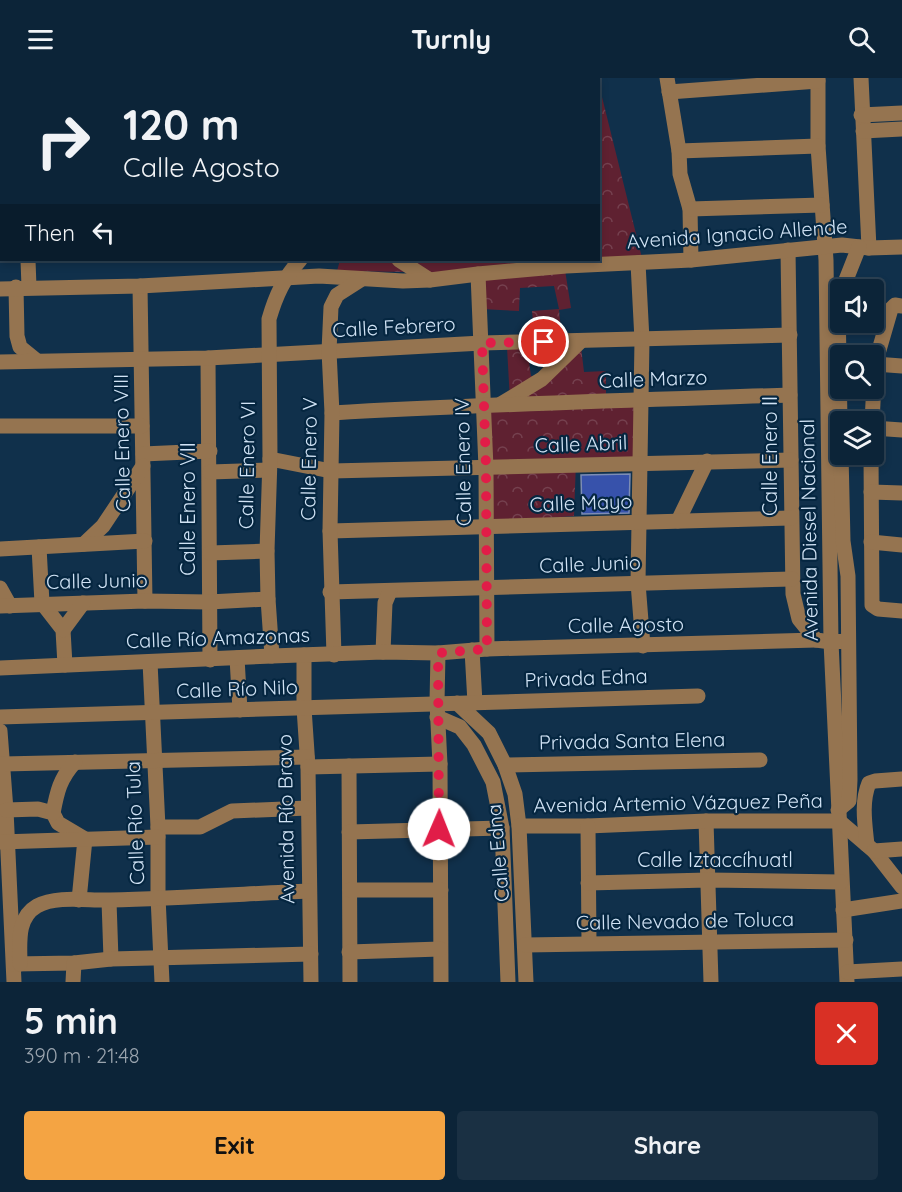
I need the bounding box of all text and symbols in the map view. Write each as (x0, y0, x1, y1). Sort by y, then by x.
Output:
text: Turnly (411, 22, 491, 56)
icon: menu (24, 23, 57, 56)
icon: search (845, 23, 878, 56)
text: 120 m (123, 98, 240, 151)
icon: right (24, 102, 102, 180)
text: Calle Agosto (123, 150, 280, 184)
street label: Avenida Ignacio Allende (626, 213, 848, 254)
icon: left (87, 216, 120, 249)
text: Then (24, 219, 75, 247)
map controls (830, 279, 884, 465)
button: sound (830, 279, 884, 333)
street label: Calle Febrero (332, 311, 456, 342)
pin (518, 316, 569, 367)
icon: arrive (527, 325, 560, 358)
button: search (830, 345, 884, 399)
street label: Calle Marzo (598, 364, 708, 393)
street label: Calle Enero VIII (108, 374, 135, 512)
street label: Calle Enero II (757, 396, 782, 516)
street label: Calle Enero V (295, 397, 322, 521)
street label: Calle Enero IV (449, 398, 476, 526)
street label: Calle Enero VI (233, 401, 260, 529)
button: layers (830, 411, 884, 465)
street label: Avenida Diesel Nacional (794, 419, 823, 641)
street label: Calle Abril (534, 429, 628, 458)
street label: Calle Enero VII (175, 442, 200, 576)
street label: Calle Mayo (529, 488, 633, 517)
street label: Calle Junio (539, 549, 641, 578)
street label: Calle Junio (46, 567, 148, 594)
street label: Calle Agosto (568, 611, 684, 638)
street label: Calle Río Amazonas (126, 622, 310, 653)
street label: Privada Edna (524, 663, 648, 692)
street label: Calle Río Nilo (176, 674, 298, 703)
street label: Privada Santa Elena (539, 726, 725, 755)
street label: Avenida Río Bravo (272, 734, 299, 904)
street label: Calle Río Tula (120, 761, 149, 885)
street label: Avenida Artemio Vázquez Peña (533, 787, 823, 818)
position arrow (407, 797, 471, 861)
street label: Calle Edna (481, 803, 514, 903)
street label: Calle Iztaccíhuatl (637, 847, 793, 872)
street label: Calle Nevado de Toluca (576, 906, 794, 935)
text: 5 min (24, 998, 118, 1043)
button: close (815, 1002, 878, 1065)
text: 390 m · 21:48 (24, 1043, 140, 1068)
button: Exit (24, 1111, 445, 1180)
button: Share (457, 1111, 878, 1180)

